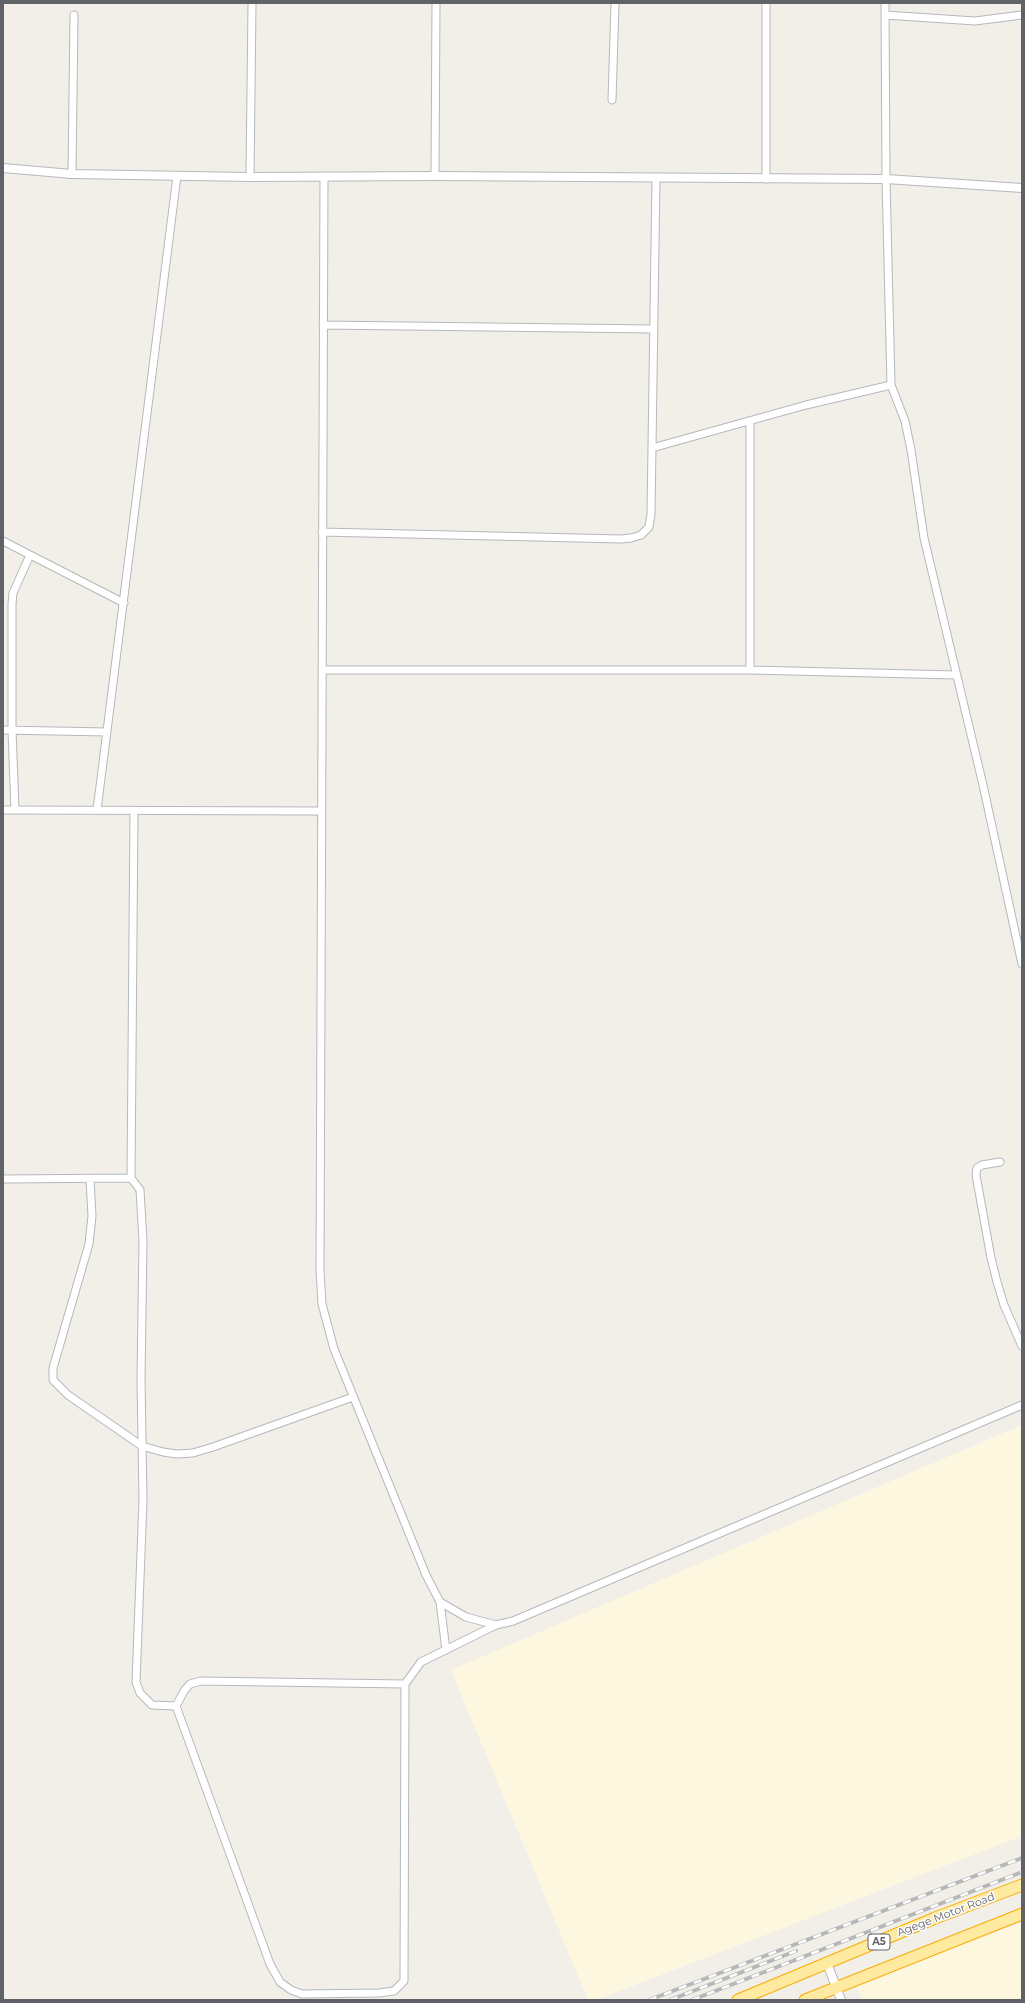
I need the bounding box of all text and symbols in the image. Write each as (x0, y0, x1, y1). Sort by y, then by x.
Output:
street label: Agege Motor Road (895, 1890, 997, 1940)
road number: A5 (868, 1934, 890, 1950)

